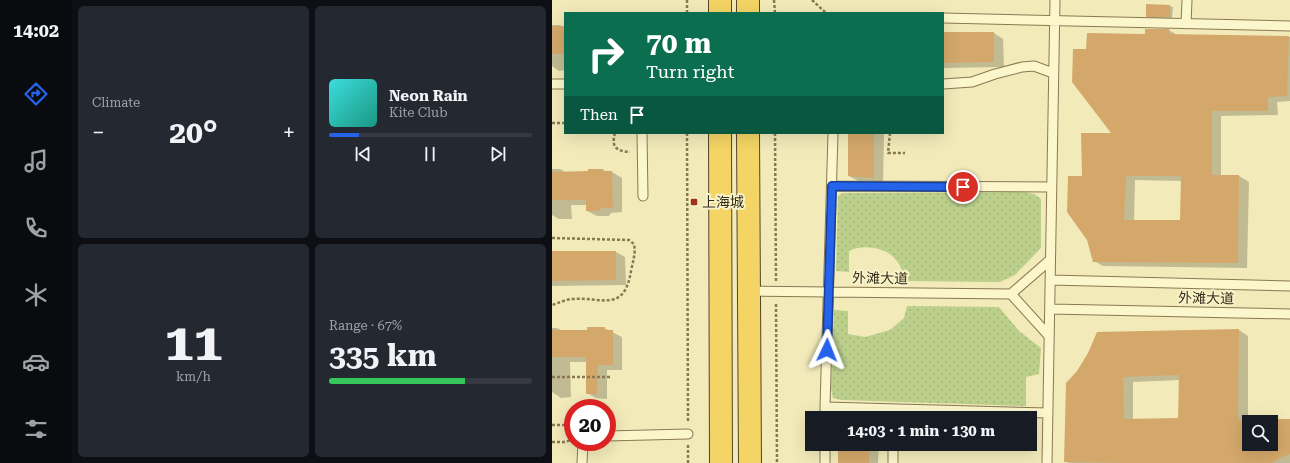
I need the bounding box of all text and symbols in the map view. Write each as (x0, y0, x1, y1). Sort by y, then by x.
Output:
text: 14:02 (13, 20, 59, 41)
text: 70 m (646, 27, 711, 60)
icon: right (580, 28, 632, 80)
text: Turn right (646, 61, 734, 82)
icon: directions (22, 80, 50, 108)
text: Neon Rain (389, 87, 468, 105)
text: Climate (92, 95, 140, 110)
icon: arrive (626, 104, 648, 126)
text: Kite Club (389, 105, 448, 120)
text: Then (580, 106, 618, 124)
text: 20° (169, 115, 218, 150)
text: − (92, 120, 104, 145)
text: + (283, 120, 295, 145)
icon: previous (352, 143, 374, 165)
icon: pause (419, 143, 441, 165)
icon: next (487, 143, 509, 165)
icon: music (22, 147, 50, 175)
pin (946, 170, 980, 204)
icon: arrive (952, 176, 974, 198)
place label: 上海城 (702, 194, 744, 210)
marker: 上海城 (689, 197, 699, 207)
icon: phone (22, 214, 50, 242)
street label: 外滩大道 (852, 270, 908, 286)
icon: climate (22, 281, 50, 309)
street label: 外滩大道 (1178, 290, 1234, 306)
text: 11 (164, 312, 223, 373)
text: Range · 67% (329, 318, 402, 333)
position arrow (806, 329, 848, 371)
text: 335 km (329, 338, 437, 373)
icon: car (22, 348, 50, 376)
text: km/h (176, 369, 211, 384)
speed limit sign: 20 (564, 399, 616, 451)
icon: filters (22, 415, 50, 443)
map controls (1242, 415, 1278, 451)
button: search (1242, 415, 1278, 451)
text: 14:03 · 1 min · 130 m (847, 422, 995, 440)

